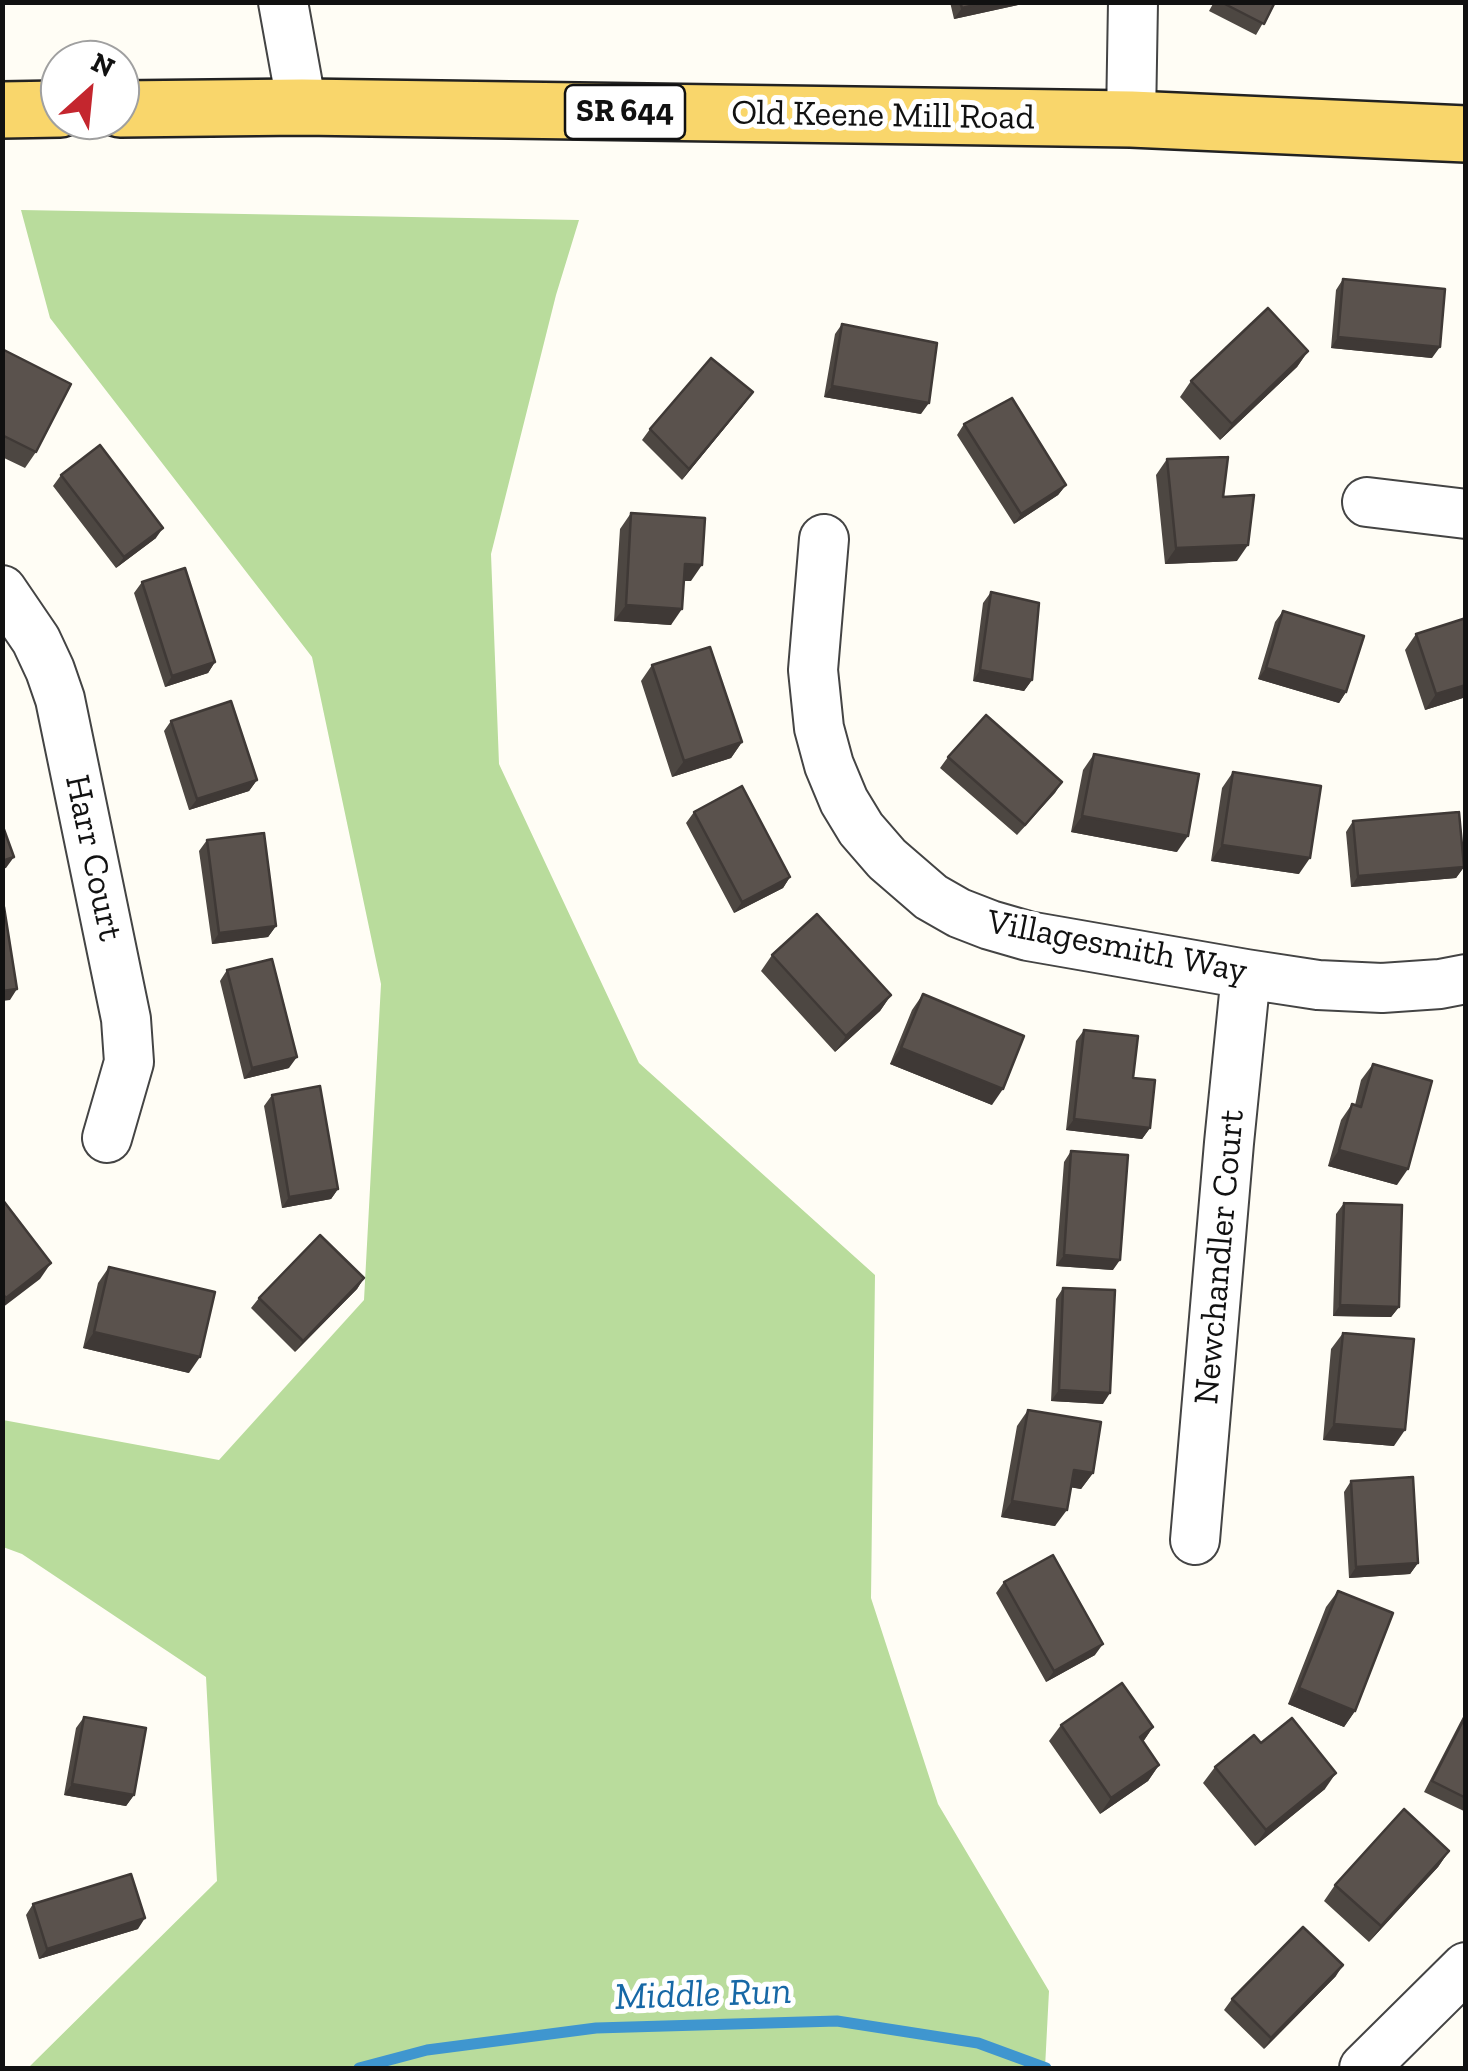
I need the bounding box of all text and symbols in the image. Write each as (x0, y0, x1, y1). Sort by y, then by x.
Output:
north arrow (40, 40, 140, 140)
text: N (86, 45, 120, 84)
road number: SR 644 (565, 85, 685, 139)
street label: Old Keene Mill Road (731, 92, 1035, 140)
street label: Harr Court (55, 771, 131, 945)
street label: Villagesmith Way (983, 901, 1251, 993)
street label: Newchandler Court (1186, 1108, 1254, 1406)
water label: Middle Run (614, 1969, 792, 2021)

